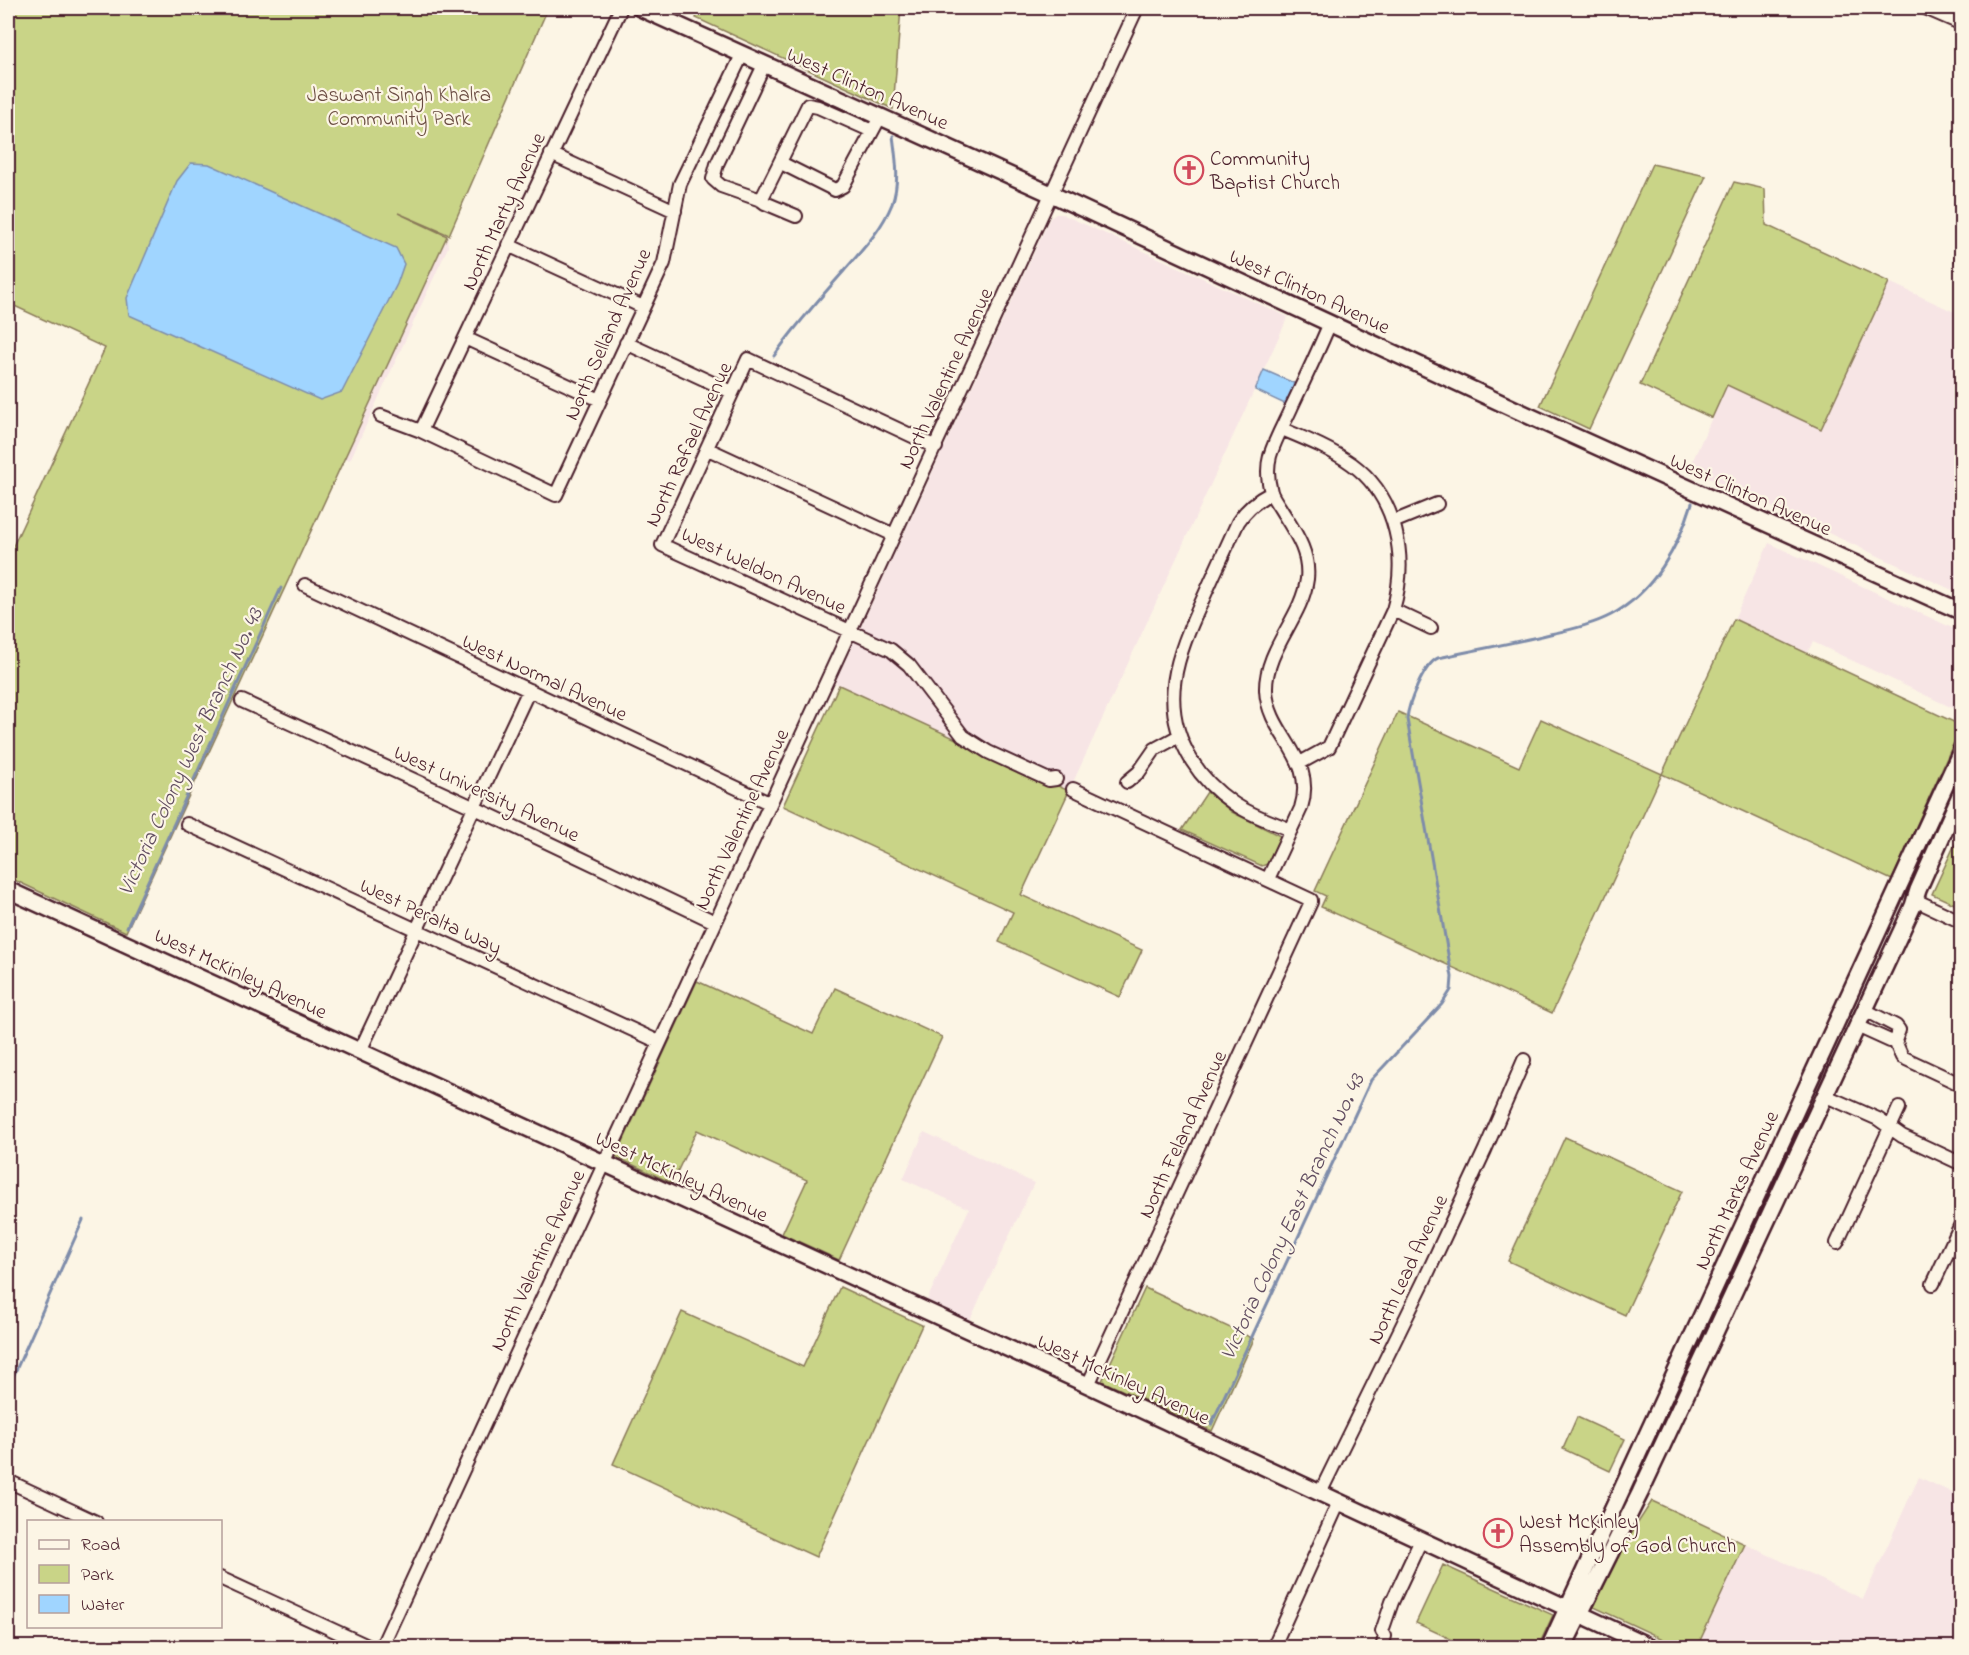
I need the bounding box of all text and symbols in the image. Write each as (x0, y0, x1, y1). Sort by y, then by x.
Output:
street label: West Clinton Avenue (781, 41, 953, 139)
park label: Jaswant Singh Khalra Community Park (307, 81, 491, 137)
street label: North Marty Avenue (455, 127, 557, 297)
place label: Community Baptist Church (1209, 145, 1340, 199)
church icon: Community Baptist Church (1173, 154, 1205, 186)
street label: West Clinton Avenue (1224, 242, 1395, 343)
street label: North Selland Avenue (557, 244, 660, 426)
street label: North Valentine Avenue (892, 283, 1002, 474)
street label: North Rafael Avenue (638, 357, 741, 532)
street label: West Clinton Avenue (1664, 447, 1836, 545)
street label: West Weldon Avenue (676, 520, 851, 623)
water label: Victoria Colony West Branch No. 43 (111, 602, 273, 901)
street label: West Normal Avenue (456, 627, 632, 731)
street label: North Valentine Avenue (688, 724, 798, 915)
street label: West University Avenue (387, 739, 585, 853)
street label: West Peralta Way (353, 872, 506, 966)
street label: West McKinley Avenue (148, 922, 332, 1030)
street label: North Feland Avenue (1132, 1046, 1236, 1224)
water label: Victoria Colony East Branch No. 43 (1213, 1068, 1375, 1366)
street label: North Marks Avenue (1688, 1106, 1788, 1275)
street label: West McKinley Avenue (589, 1125, 773, 1233)
street label: North Valentine Avenue (484, 1165, 594, 1356)
street label: North Lead Avenue (1361, 1189, 1457, 1350)
street label: West McKinley Avenue (1031, 1328, 1215, 1436)
place label: West McKinley Assembly of God Church (1519, 1508, 1736, 1564)
church icon: West McKinley Assembly of God Church (1482, 1517, 1514, 1549)
legend (27, 1520, 222, 1628)
text: Road (81, 1533, 120, 1559)
text: Park (81, 1563, 114, 1589)
text: Water (81, 1593, 125, 1619)

